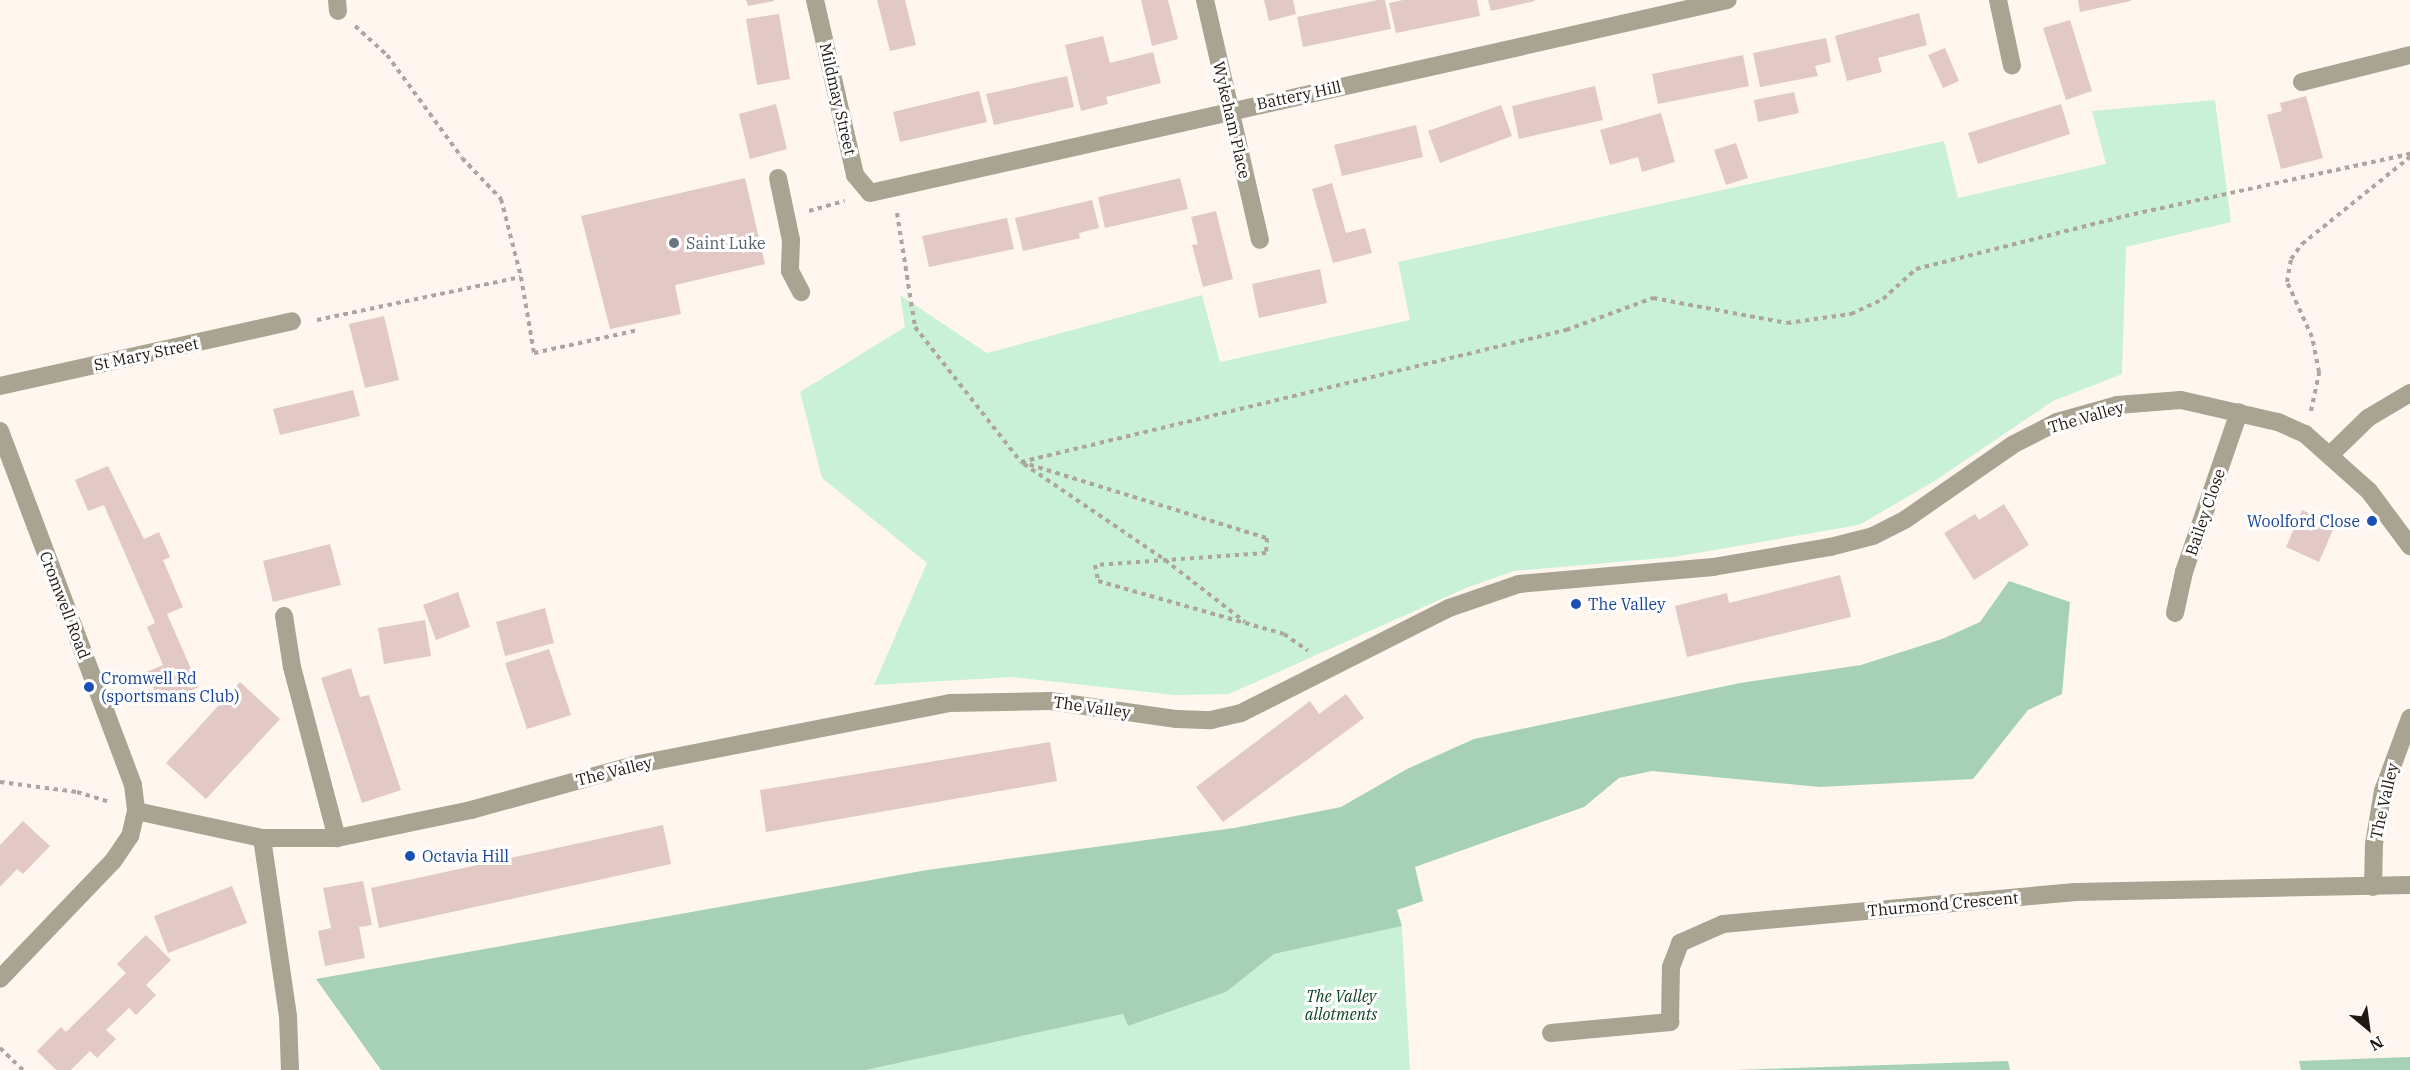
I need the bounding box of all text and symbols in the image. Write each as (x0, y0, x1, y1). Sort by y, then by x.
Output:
street label: Mildmay Street (816, 41, 860, 157)
street label: Wykeham Place (1209, 60, 1255, 180)
street label: Battery Hill (1255, 77, 1343, 113)
place label: Saint Luke (686, 233, 766, 253)
marker: Saint Luke (667, 236, 681, 250)
street label: St Mary Street (92, 334, 200, 374)
street label: The Valley (2046, 397, 2126, 437)
street label: Bailey Close (2181, 466, 2229, 558)
place label: Woolford Close (2247, 511, 2360, 531)
marker: Woolford Close (2365, 514, 2379, 528)
street label: Cromwell Road (36, 548, 94, 662)
place label: The Valley (1588, 594, 1666, 614)
marker: The Valley (1569, 597, 1583, 611)
place label: Cromwell Rd (sportsmans Club) (101, 668, 239, 706)
marker: Cromwell Rd (sportsmans Club) (82, 680, 96, 694)
street label: The Valley (1052, 692, 1132, 722)
street label: The Valley (574, 752, 654, 790)
street label: The Valley (2366, 761, 2402, 841)
place label: Octavia Hill (422, 846, 509, 866)
marker: Octavia Hill (403, 849, 417, 863)
street label: Thurmond Crescent (1867, 888, 2019, 920)
park label: The Valley allotments (1305, 986, 1377, 1024)
north arrow (2338, 998, 2398, 1058)
text: N (2366, 1032, 2387, 1056)

